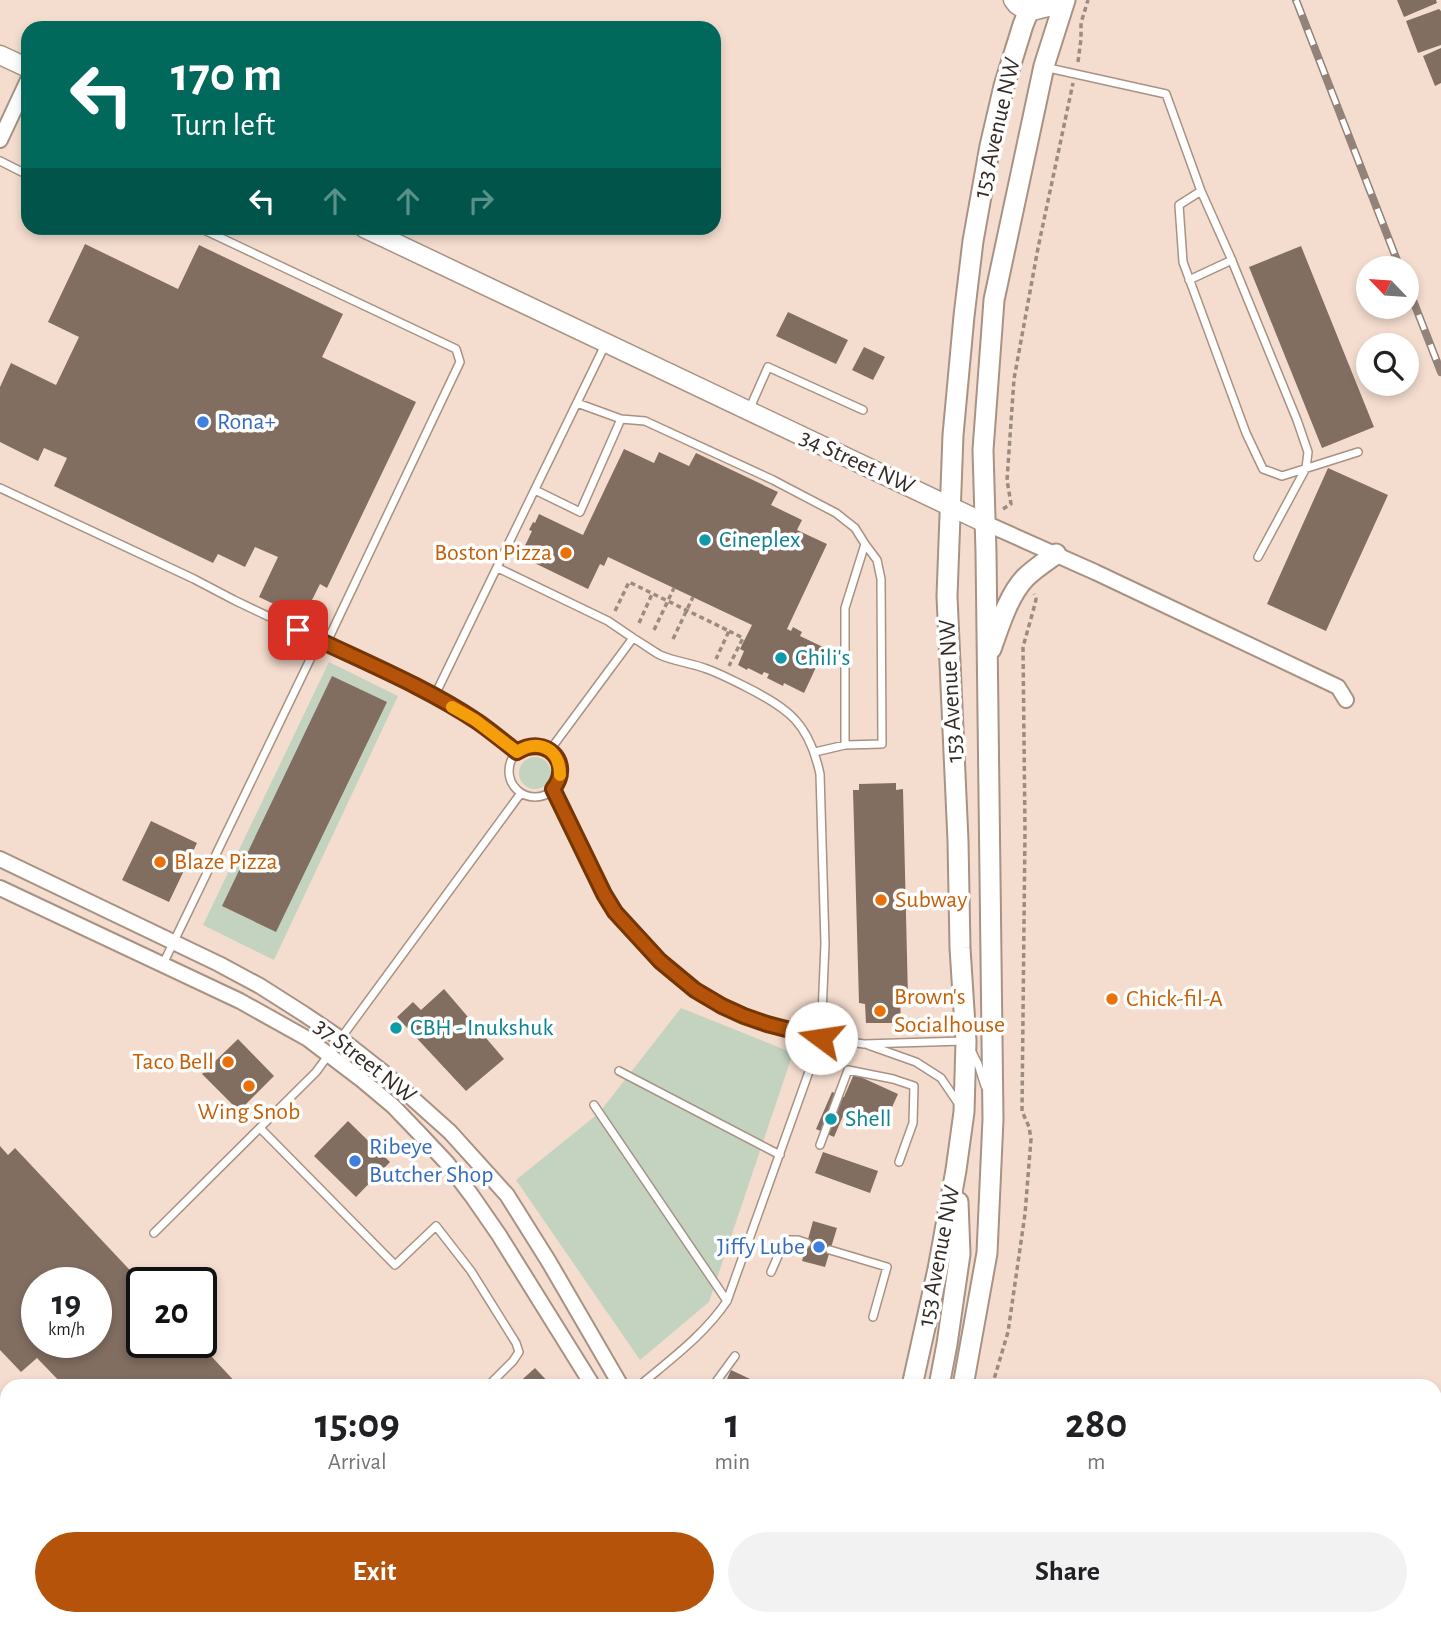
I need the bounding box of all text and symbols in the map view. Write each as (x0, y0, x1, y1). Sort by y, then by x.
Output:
icon: left (56, 49, 147, 140)
text: 170 m (171, 51, 282, 100)
street label: 153 Avenue NW (969, 55, 1025, 201)
text: Turn left (171, 109, 275, 141)
icon: left (243, 182, 281, 220)
icon: ahead (316, 182, 354, 220)
icon: ahead (389, 182, 427, 220)
icon: right (462, 182, 500, 220)
north arrow (1356, 256, 1419, 318)
map controls (1356, 256, 1419, 396)
button: search (1356, 333, 1419, 396)
place label: Rona+ (217, 410, 276, 434)
marker: Rona+ (195, 414, 211, 430)
street label: 34 Street NW (796, 425, 918, 499)
place label: Cineplex (719, 528, 801, 552)
marker: Cineplex (697, 532, 713, 548)
place label: Boston Pizza (434, 541, 552, 565)
marker: Boston Pizza (558, 545, 574, 561)
pin (268, 600, 328, 660)
icon: arrive (279, 611, 317, 649)
street label: 153 Avenue NW (935, 618, 967, 763)
place label: Chili's (795, 646, 850, 670)
marker: Chili's (773, 650, 789, 666)
place label: Blaze Pizza (174, 850, 278, 874)
marker: Blaze Pizza (152, 854, 168, 870)
place label: Subway (895, 888, 967, 912)
marker: Subway (873, 892, 889, 908)
place label: Brown's Socialhouse (894, 985, 1005, 1037)
place label: Chick-fil-A (1126, 987, 1223, 1011)
marker: Chick-fil-A (1104, 991, 1120, 1007)
position arrow (784, 1001, 858, 1075)
marker: Brown's Socialhouse (872, 1003, 888, 1019)
street label: 37 Street NW (310, 1014, 421, 1108)
place label: CBH - Inukshuk (410, 1016, 553, 1040)
marker: CBH - Inukshuk (388, 1020, 404, 1036)
place label: Taco Bell (132, 1050, 214, 1074)
marker: Taco Bell (220, 1054, 236, 1070)
marker: Wing Snob (241, 1078, 257, 1094)
place label: Wing Snob (198, 1100, 300, 1124)
place label: Shell (845, 1107, 892, 1131)
marker: Shell (823, 1111, 839, 1127)
place label: Ribeye Butcher Shop (369, 1135, 494, 1187)
marker: Ribeye Butcher Shop (347, 1153, 363, 1169)
street label: 153 Avenue NW (914, 1183, 965, 1329)
place label: Jiffy Lube (717, 1235, 805, 1259)
marker: Jiffy Lube (811, 1239, 827, 1255)
speed limit sign: 20 (126, 1267, 217, 1358)
text: 19 (52, 1286, 81, 1321)
text: km/h (48, 1321, 85, 1339)
text: 15:09 (315, 1403, 400, 1445)
text: 1 (725, 1403, 740, 1445)
text: 280 (1065, 1403, 1127, 1445)
text: Arrival (328, 1451, 387, 1474)
text: min (714, 1451, 750, 1474)
text: m (1087, 1451, 1105, 1474)
button: Exit (35, 1532, 714, 1612)
button: Share (728, 1532, 1407, 1612)

